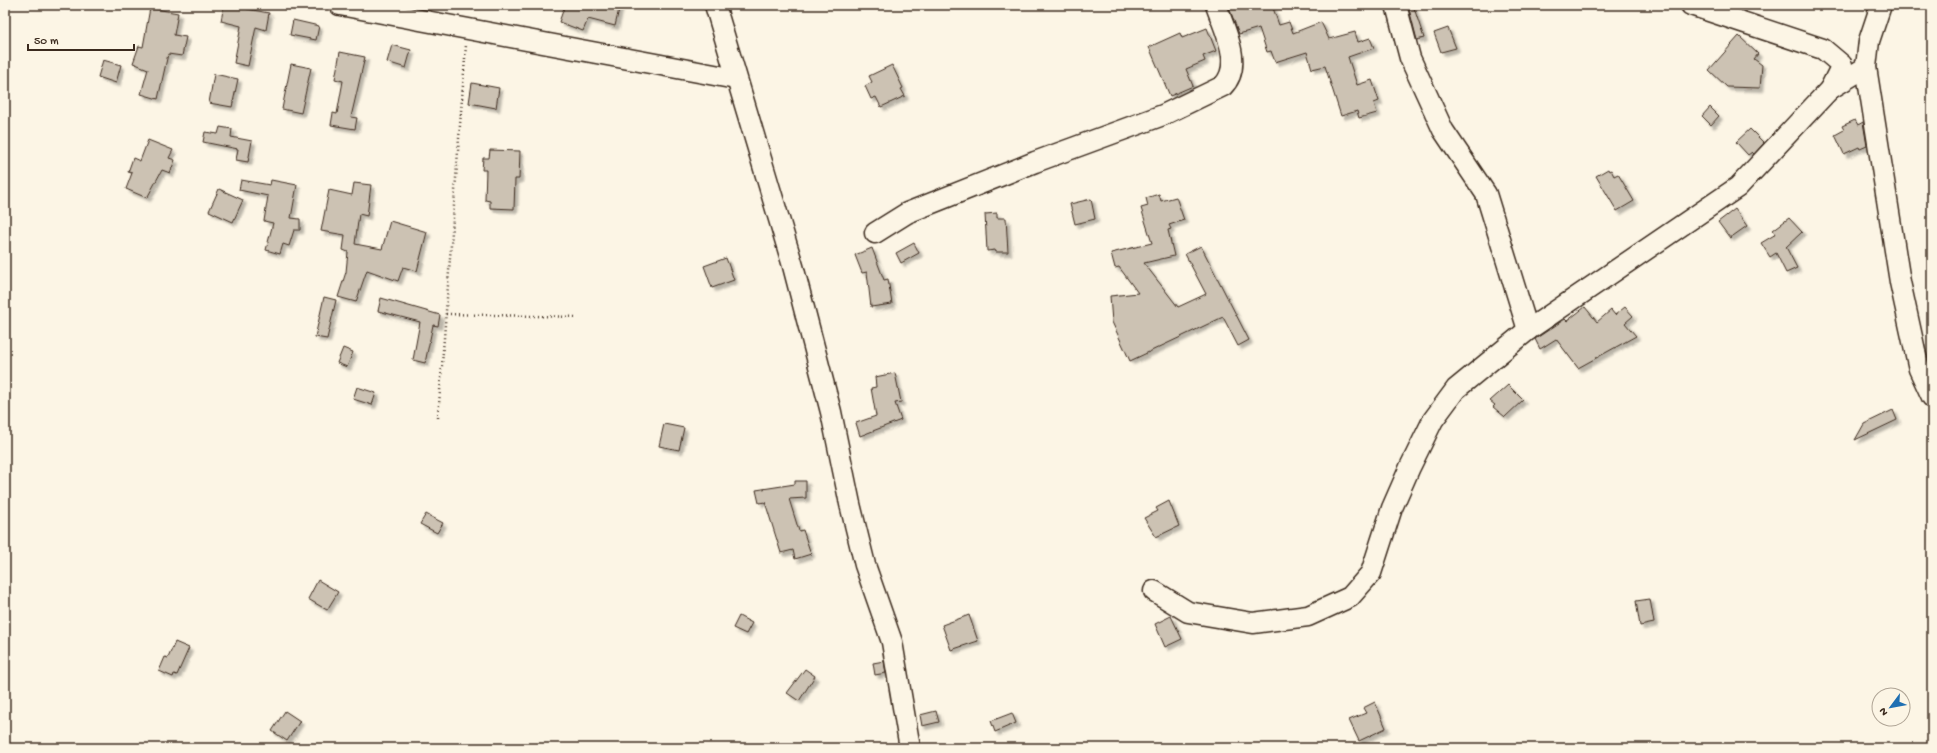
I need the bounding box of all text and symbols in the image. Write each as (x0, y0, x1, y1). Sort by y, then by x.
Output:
scale bar (28, 26, 134, 52)
text: 50 m (34, 35, 59, 49)
north arrow (1871, 687, 1911, 727)
text: N (1877, 705, 1891, 717)

